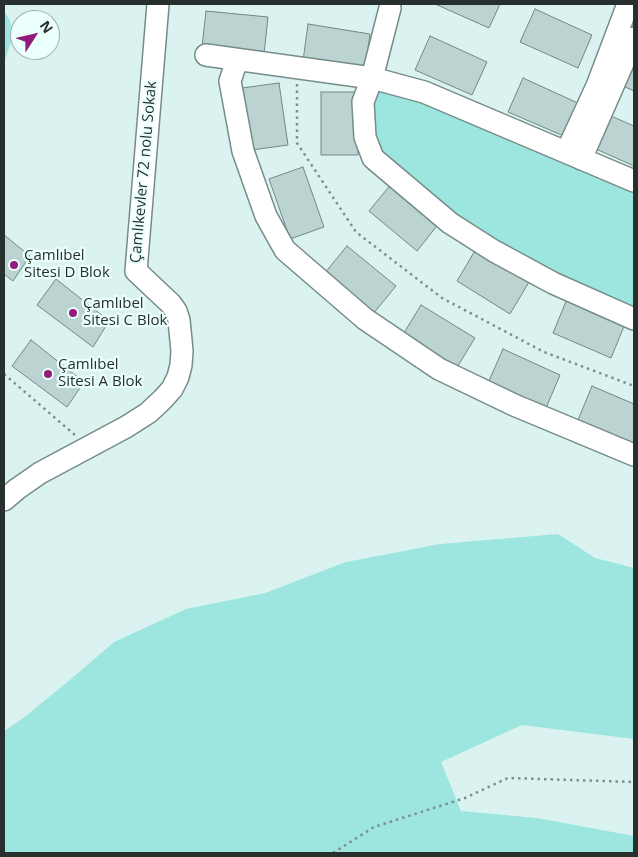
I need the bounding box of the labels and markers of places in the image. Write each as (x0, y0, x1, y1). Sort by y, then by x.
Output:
place label: Çamlıbel Sitesi D Blok (24, 247, 110, 282)
marker: Çamlıbel Sitesi D Blok (8, 259, 20, 271)
place label: Çamlıbel Sitesi C Blok (83, 295, 167, 330)
marker: Çamlıbel Sitesi C Blok (67, 307, 79, 319)
place label: Çamlıbel Sitesi A Blok (58, 356, 142, 391)
marker: Çamlıbel Sitesi A Blok (42, 368, 54, 380)

